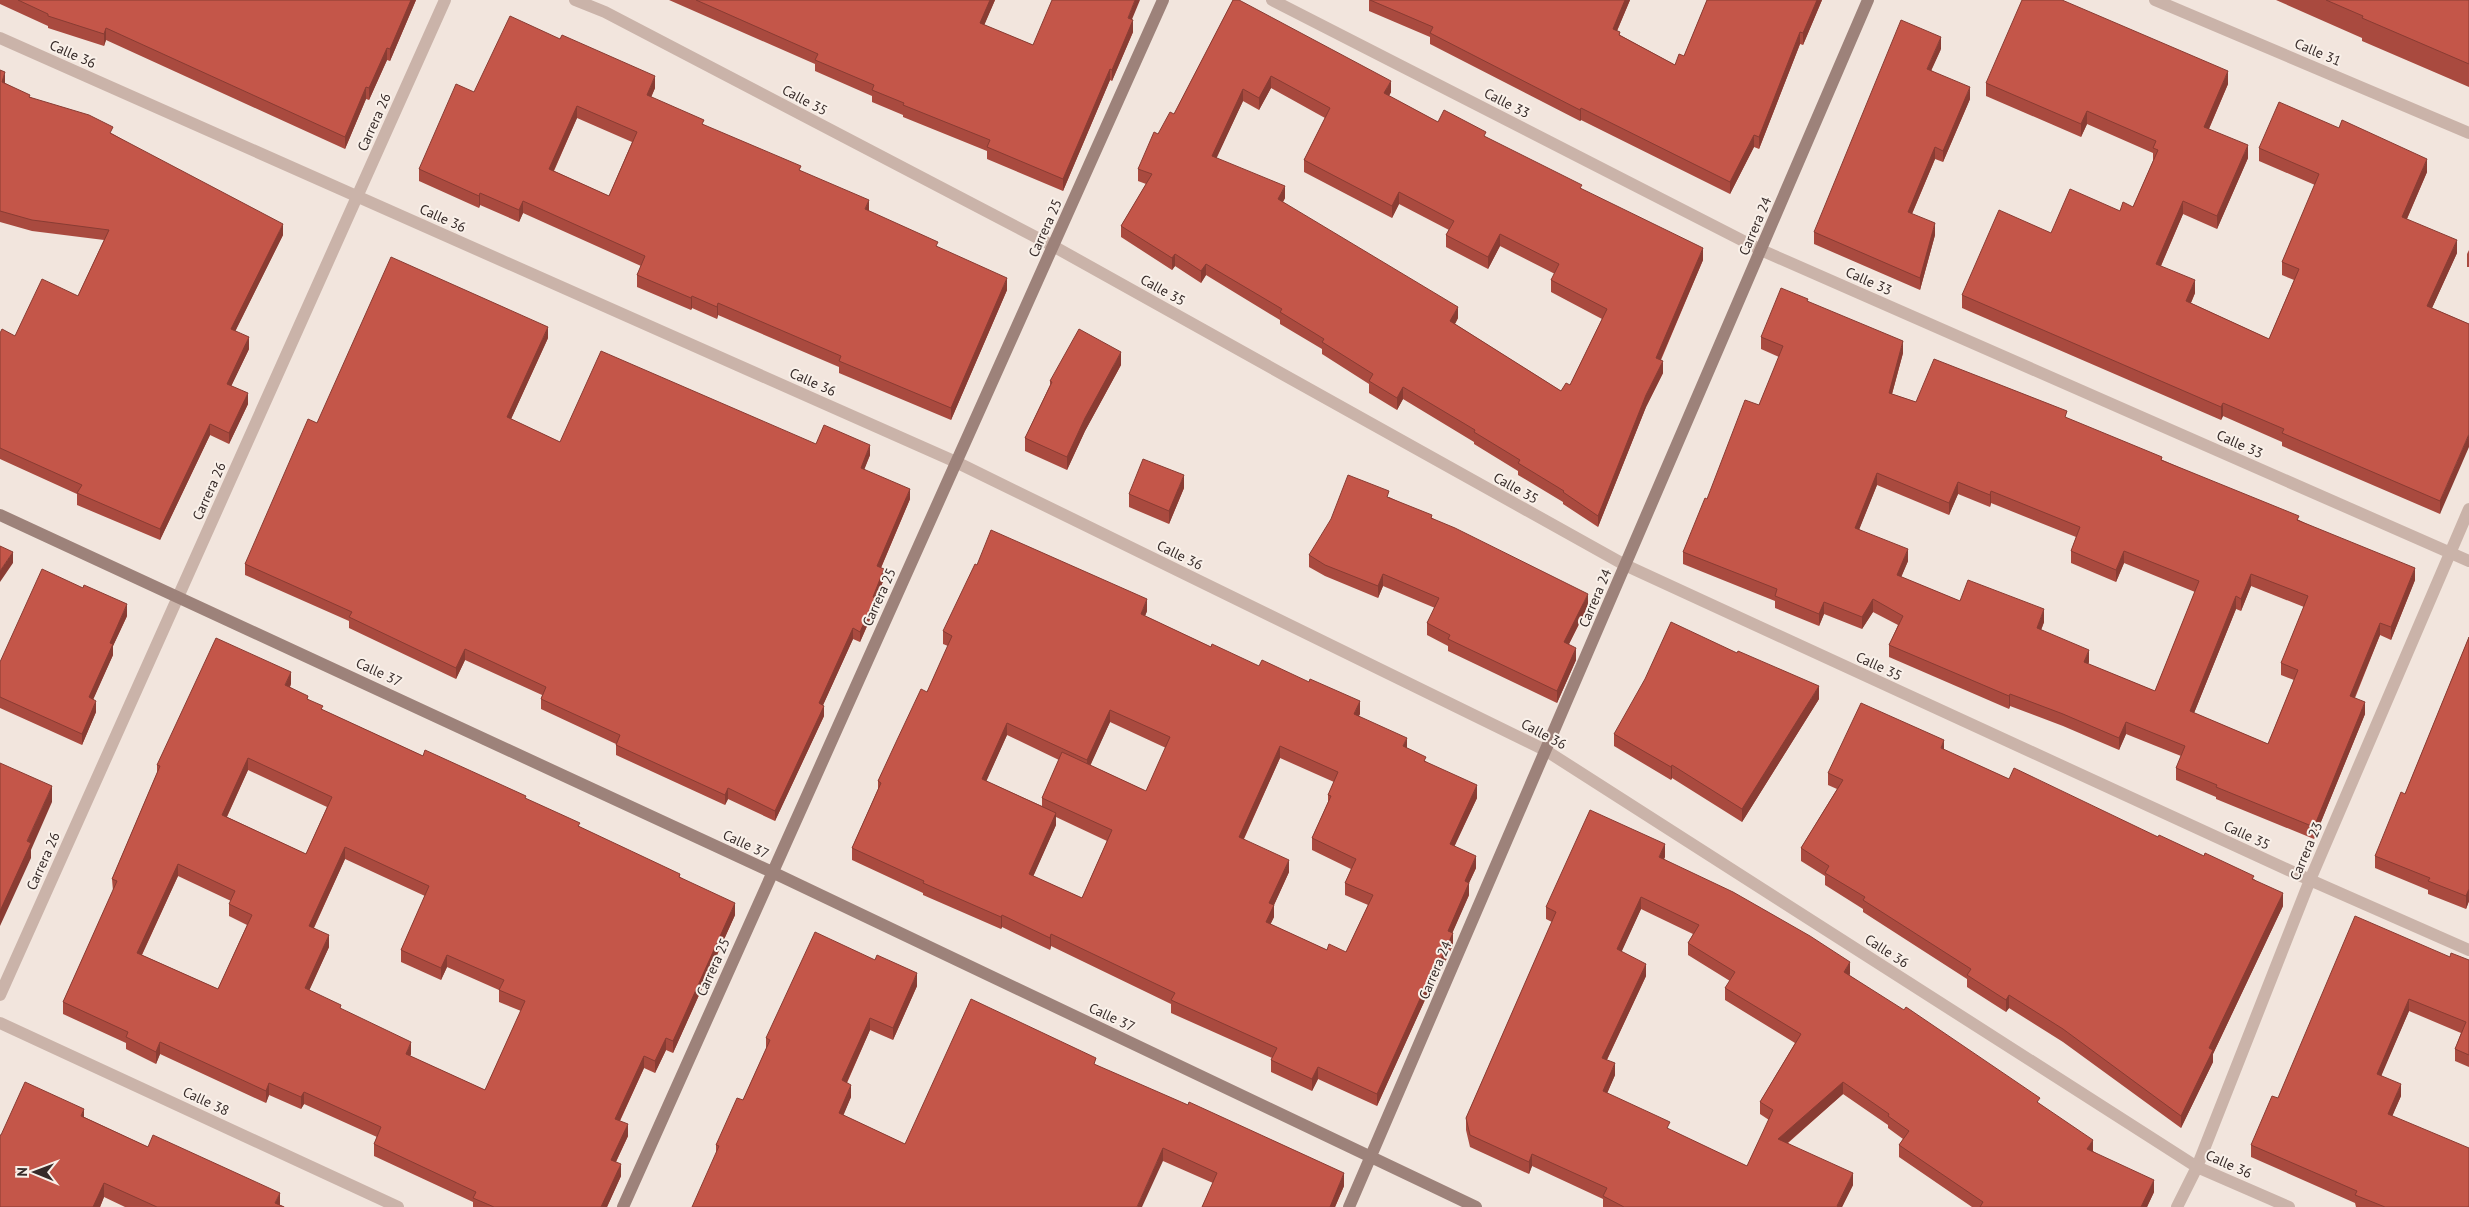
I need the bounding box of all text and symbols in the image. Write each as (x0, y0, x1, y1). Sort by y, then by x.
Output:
street label: Calle 31 (2292, 34, 2344, 70)
street label: Calle 36 (47, 36, 99, 72)
street label: Calle 35 (779, 81, 831, 119)
street label: Calle 33 (1481, 84, 1533, 122)
street label: Carrera 26 (353, 90, 395, 154)
street label: Carrera 24 (1735, 194, 1776, 258)
street label: Carrera 25 (1024, 196, 1066, 260)
street label: Calle 36 (417, 200, 469, 236)
street label: Calle 33 (1843, 263, 1895, 299)
street label: Calle 35 (1137, 270, 1189, 310)
street label: Calle 36 (787, 364, 839, 400)
street label: Calle 33 (2214, 426, 2266, 462)
street label: Carrera 26 (188, 459, 230, 523)
street label: Calle 35 (1490, 468, 1542, 508)
street label: Calle 36 (1154, 536, 1206, 574)
street label: Carrera 25 (858, 565, 900, 629)
street label: Carrera 24 (1575, 566, 1616, 630)
street label: Calle 35 (1853, 647, 1905, 685)
street label: Calle 37 (353, 653, 405, 691)
street label: Calle 36 (1518, 715, 1570, 753)
street label: Calle 35 (2221, 816, 2273, 854)
street label: Carrera 23 (2286, 819, 2326, 883)
street label: Calle 37 (720, 825, 772, 863)
street label: Carrera 26 (22, 829, 64, 893)
street label: Calle 36 (1862, 930, 1912, 972)
street label: Carrera 25 (692, 935, 734, 999)
street label: Carrera 24 (1415, 938, 1456, 1002)
street label: Calle 37 (1086, 998, 1138, 1036)
street label: Calle 38 (180, 1082, 232, 1120)
street label: Calle 36 (2203, 1146, 2255, 1182)
north arrow (10, 1147, 60, 1197)
text: N (13, 1167, 31, 1177)

